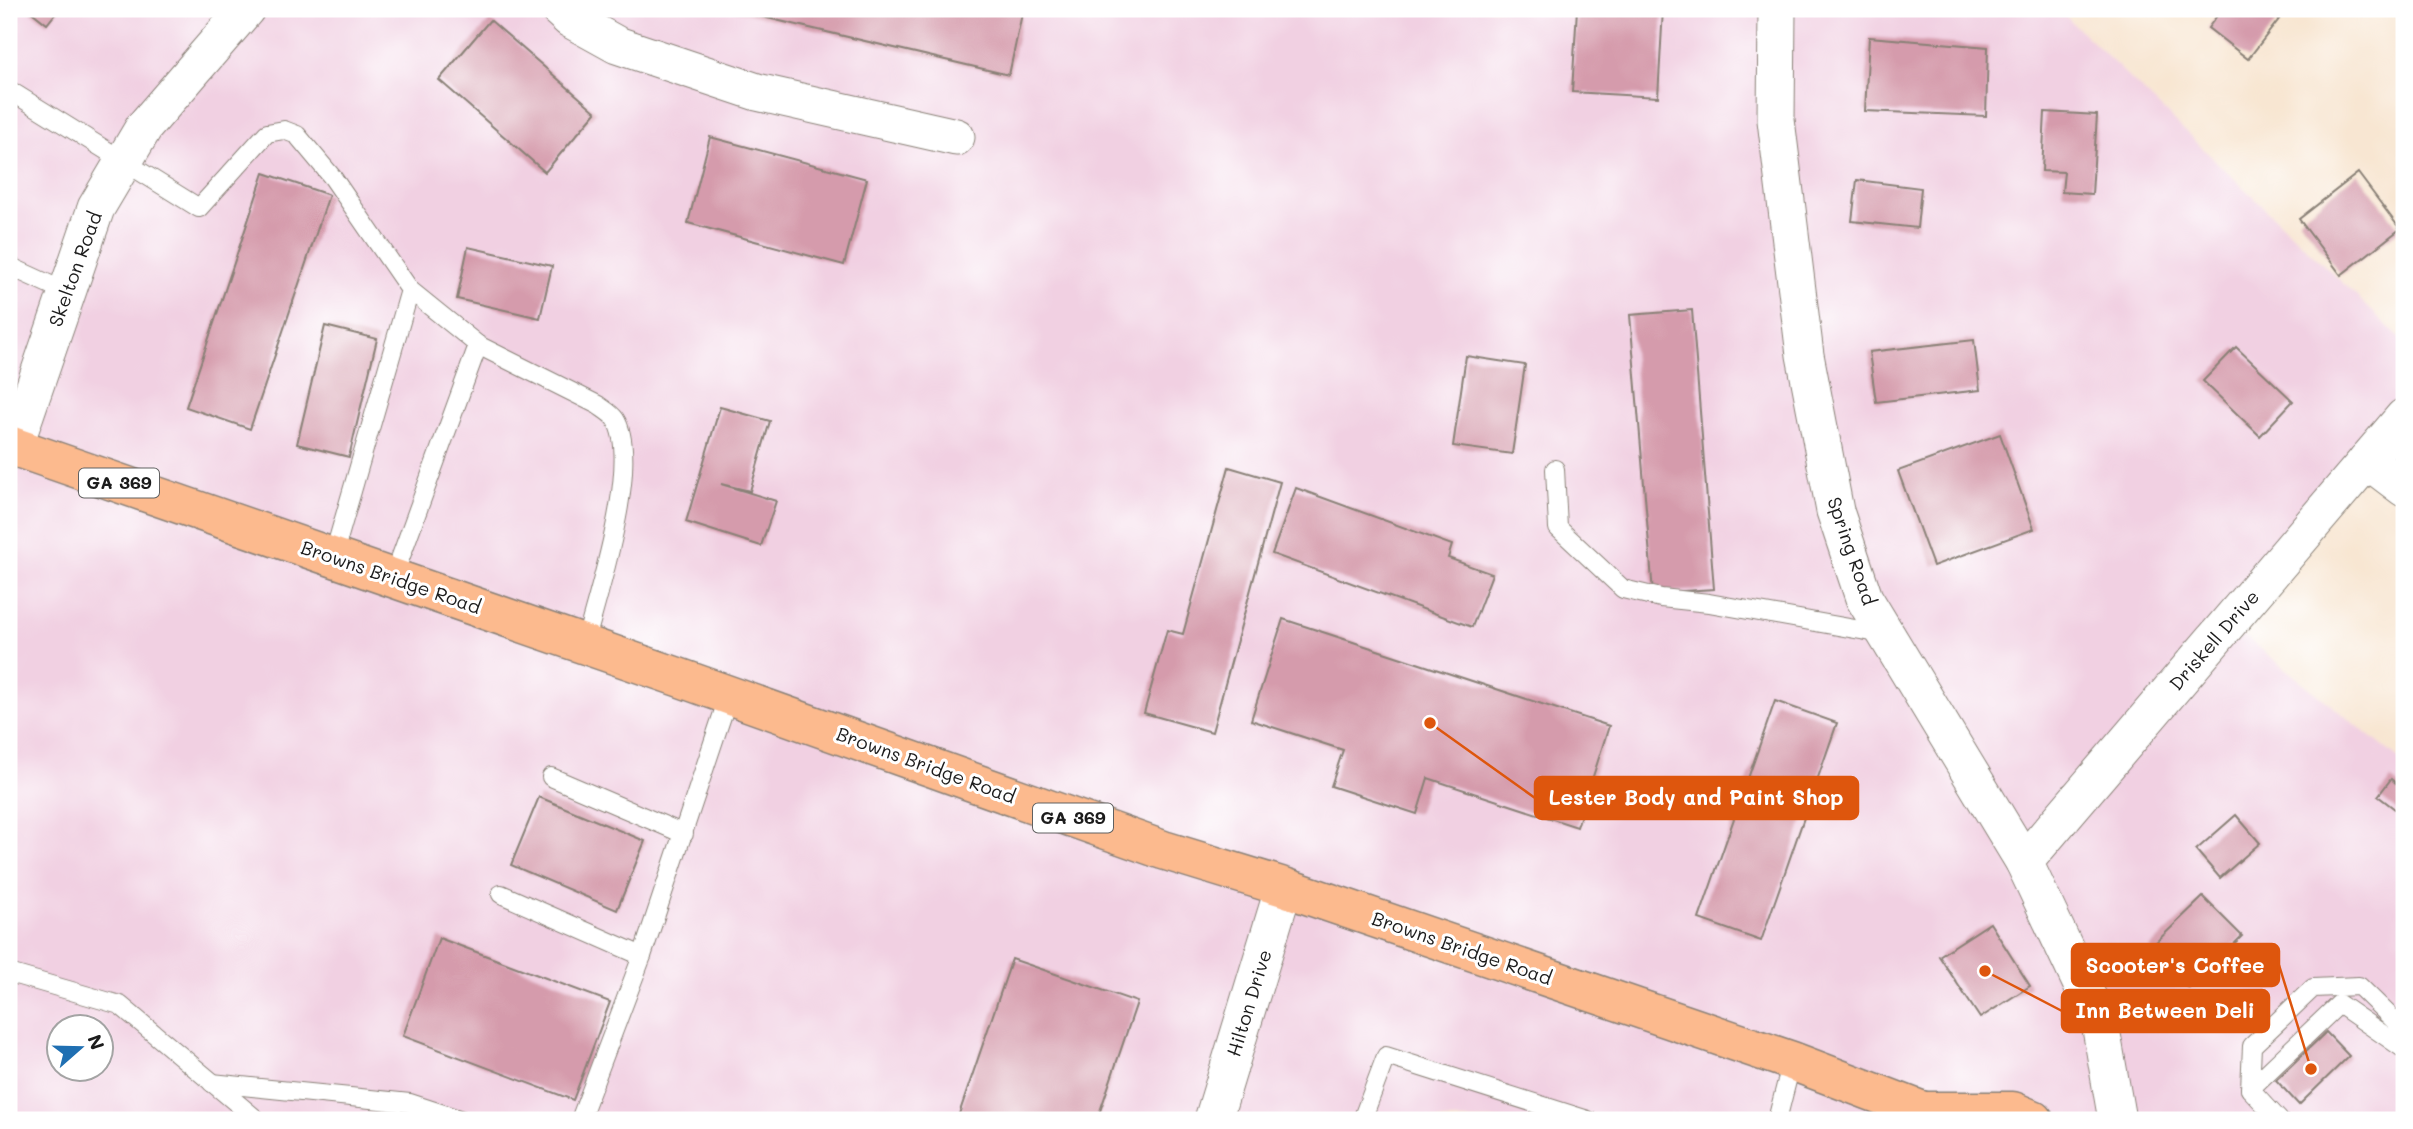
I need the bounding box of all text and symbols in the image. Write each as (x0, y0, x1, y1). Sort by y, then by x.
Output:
street label: Skelton Road (42, 208, 107, 330)
road number: GA 369 (79, 468, 159, 498)
street label: Spring Road (1822, 493, 1883, 608)
street label: Browns Bridge Road (298, 534, 484, 619)
street label: Driskell Drive (2163, 584, 2264, 695)
street label: Browns Bridge Road (833, 721, 1019, 809)
callout: Lester Body and Paint Shop (1535, 777, 1858, 819)
text: Lester Body and Paint Shop (1548, 783, 1844, 811)
road number: GA 369 (1033, 804, 1113, 832)
street label: Browns Bridge Road (1369, 905, 1555, 990)
callout: Scooter's Coffee (2072, 944, 2279, 986)
street label: Hilton Drive (1220, 946, 1277, 1059)
text: Scooter's Coffee (2085, 951, 2265, 978)
callout: Inn Between Deli (2062, 990, 2269, 1032)
text: Inn Between Deli (2075, 996, 2255, 1023)
north arrow (46, 1014, 116, 1084)
text: N (82, 1031, 111, 1053)

